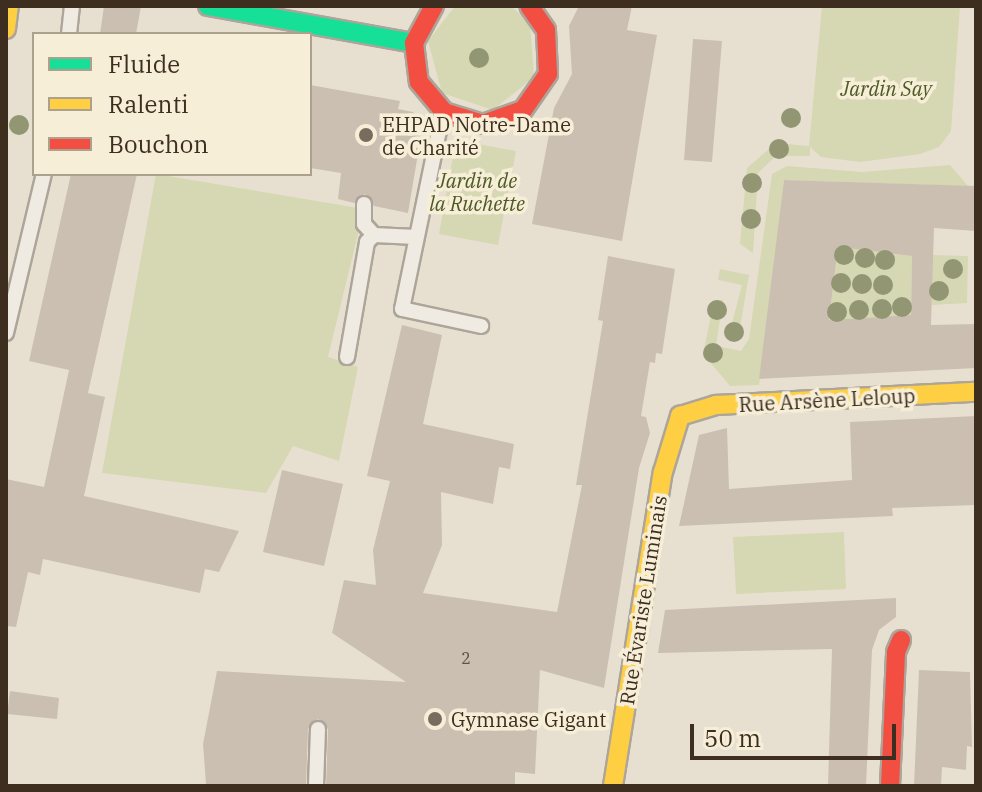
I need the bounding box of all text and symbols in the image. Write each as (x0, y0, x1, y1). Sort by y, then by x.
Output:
legend (32, 32, 312, 176)
text: Fluide (108, 48, 180, 80)
park label: Jardin Say (840, 76, 932, 100)
text: Ralenti (108, 88, 189, 120)
place label: EHPAD Notre-Dame de Charité (382, 112, 571, 159)
marker: EHPAD Notre-Dame de Charité (357, 126, 375, 144)
text: Bouchon (108, 128, 209, 160)
park label: Jardin de la Ruchette (429, 169, 525, 216)
street label: Rue Arsène Leloup (738, 383, 916, 417)
street label: Rue Évariste Luminais (615, 494, 671, 706)
house number: 2 (461, 648, 471, 668)
place label: Gymnase Gigant (451, 707, 606, 731)
scale bar (694, 708, 900, 758)
marker: Gymnase Gigant (426, 710, 444, 728)
text: 50 m (704, 722, 761, 754)

